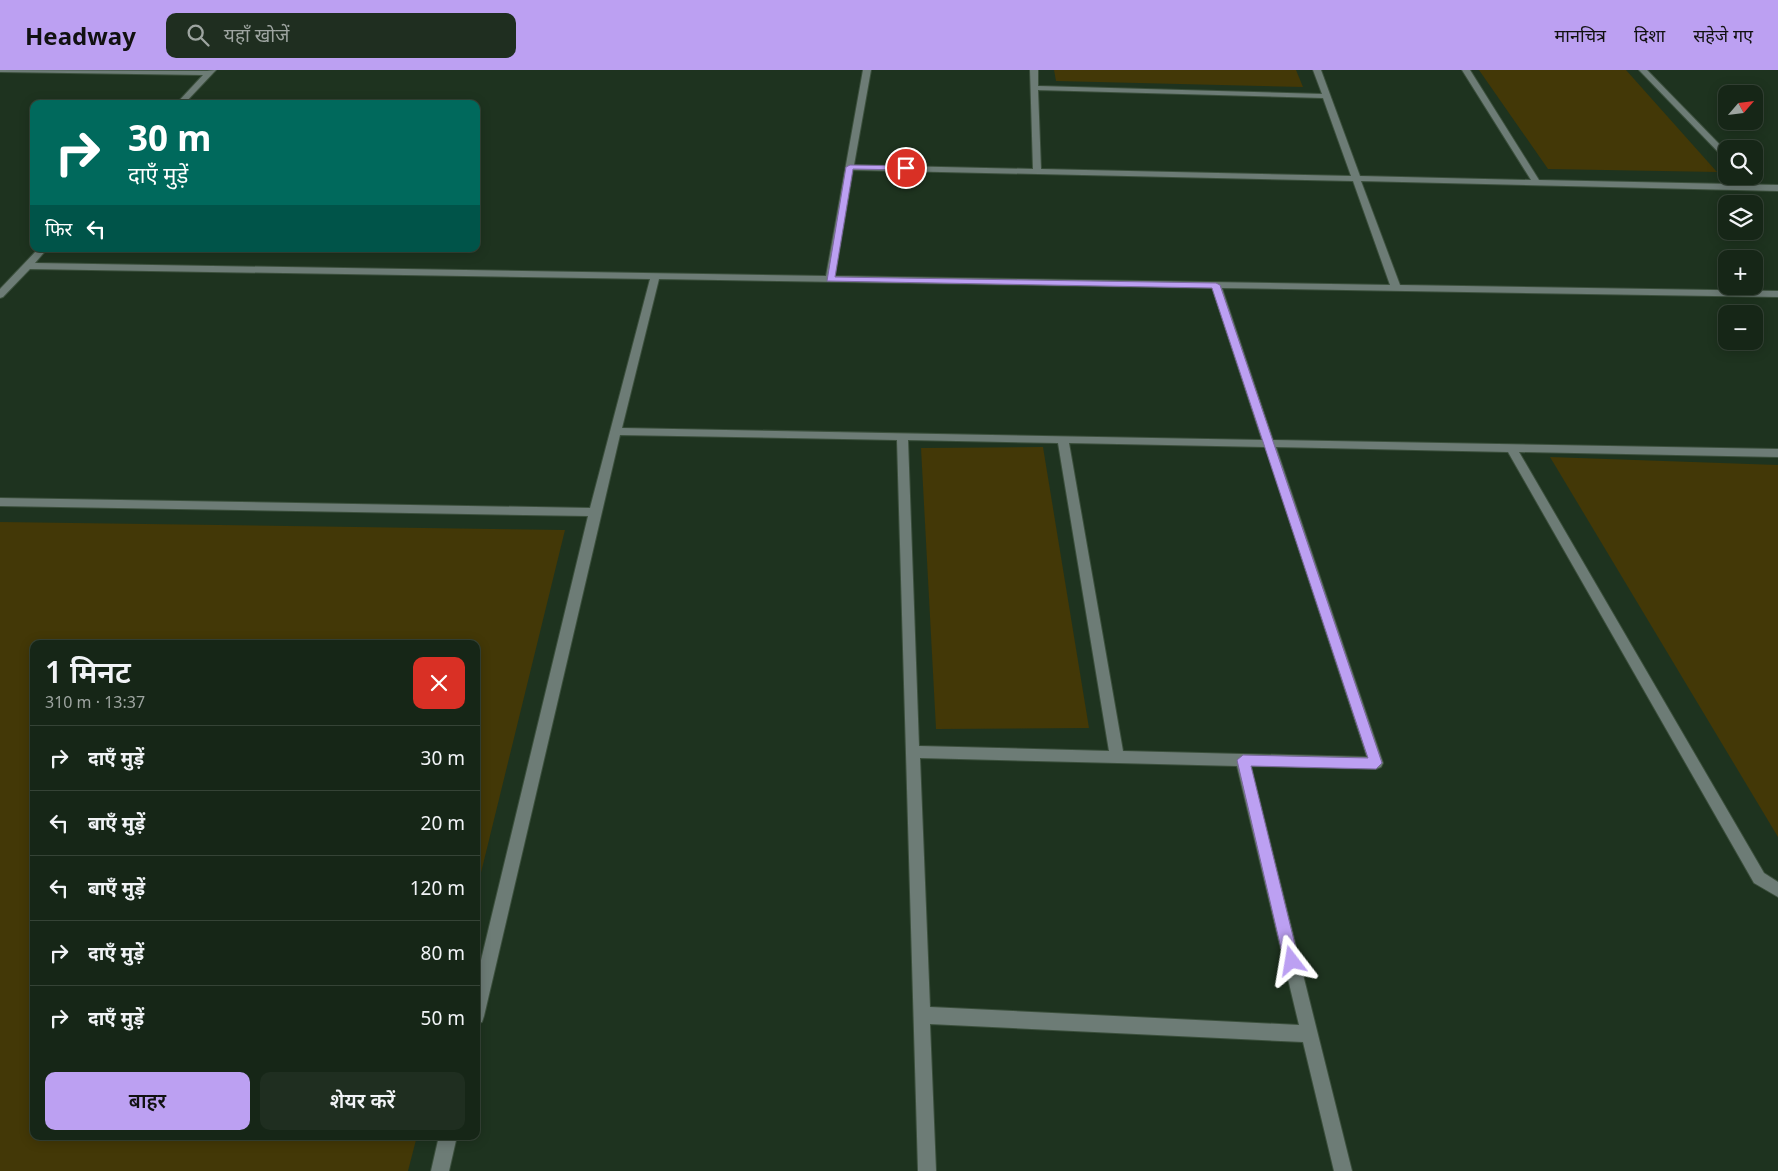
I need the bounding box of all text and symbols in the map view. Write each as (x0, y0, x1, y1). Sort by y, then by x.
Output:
search box (166, 13, 516, 58)
text: Headway (25, 19, 136, 52)
icon: search (184, 21, 212, 49)
text: यहाँ खोजें (224, 22, 289, 48)
text: मानचित्र (1555, 23, 1606, 47)
text: दिशा (1634, 23, 1665, 47)
text: सहेजे गए (1693, 23, 1753, 47)
north arrow (1718, 85, 1762, 130)
map controls (1718, 85, 1763, 350)
text: 30 m (128, 114, 211, 161)
icon: right (45, 120, 110, 185)
button: search (1718, 140, 1763, 185)
pin (885, 147, 927, 189)
icon: arrive (892, 154, 920, 182)
text: दाएँ मुड़ें (128, 159, 188, 189)
button: layers (1718, 195, 1763, 240)
icon: left (82, 215, 110, 243)
text: फिर (45, 216, 72, 242)
button: + (1718, 250, 1763, 295)
button: − (1718, 305, 1763, 350)
text: 1 मिनट (45, 651, 131, 692)
button: close (413, 657, 465, 709)
text: 310 m · 13:37 (45, 691, 145, 713)
icon: right (45, 744, 73, 772)
text: दाएँ मुड़ें (88, 745, 144, 771)
text: 30 m (421, 745, 465, 771)
icon: left (45, 809, 73, 837)
text: बाएँ मुड़ें (88, 810, 145, 836)
text: 20 m (421, 810, 465, 836)
icon: left (45, 874, 73, 902)
text: बाएँ मुड़ें (88, 875, 145, 901)
text: 120 m (410, 875, 465, 901)
position arrow (1265, 934, 1317, 986)
icon: right (45, 939, 73, 967)
text: दाएँ मुड़ें (88, 940, 144, 966)
text: 80 m (421, 940, 465, 966)
icon: right (45, 1004, 73, 1032)
text: दाएँ मुड़ें (88, 1005, 144, 1031)
text: 50 m (421, 1005, 465, 1031)
button: बाहर (45, 1072, 250, 1130)
button: शेयर करें (260, 1072, 465, 1130)

